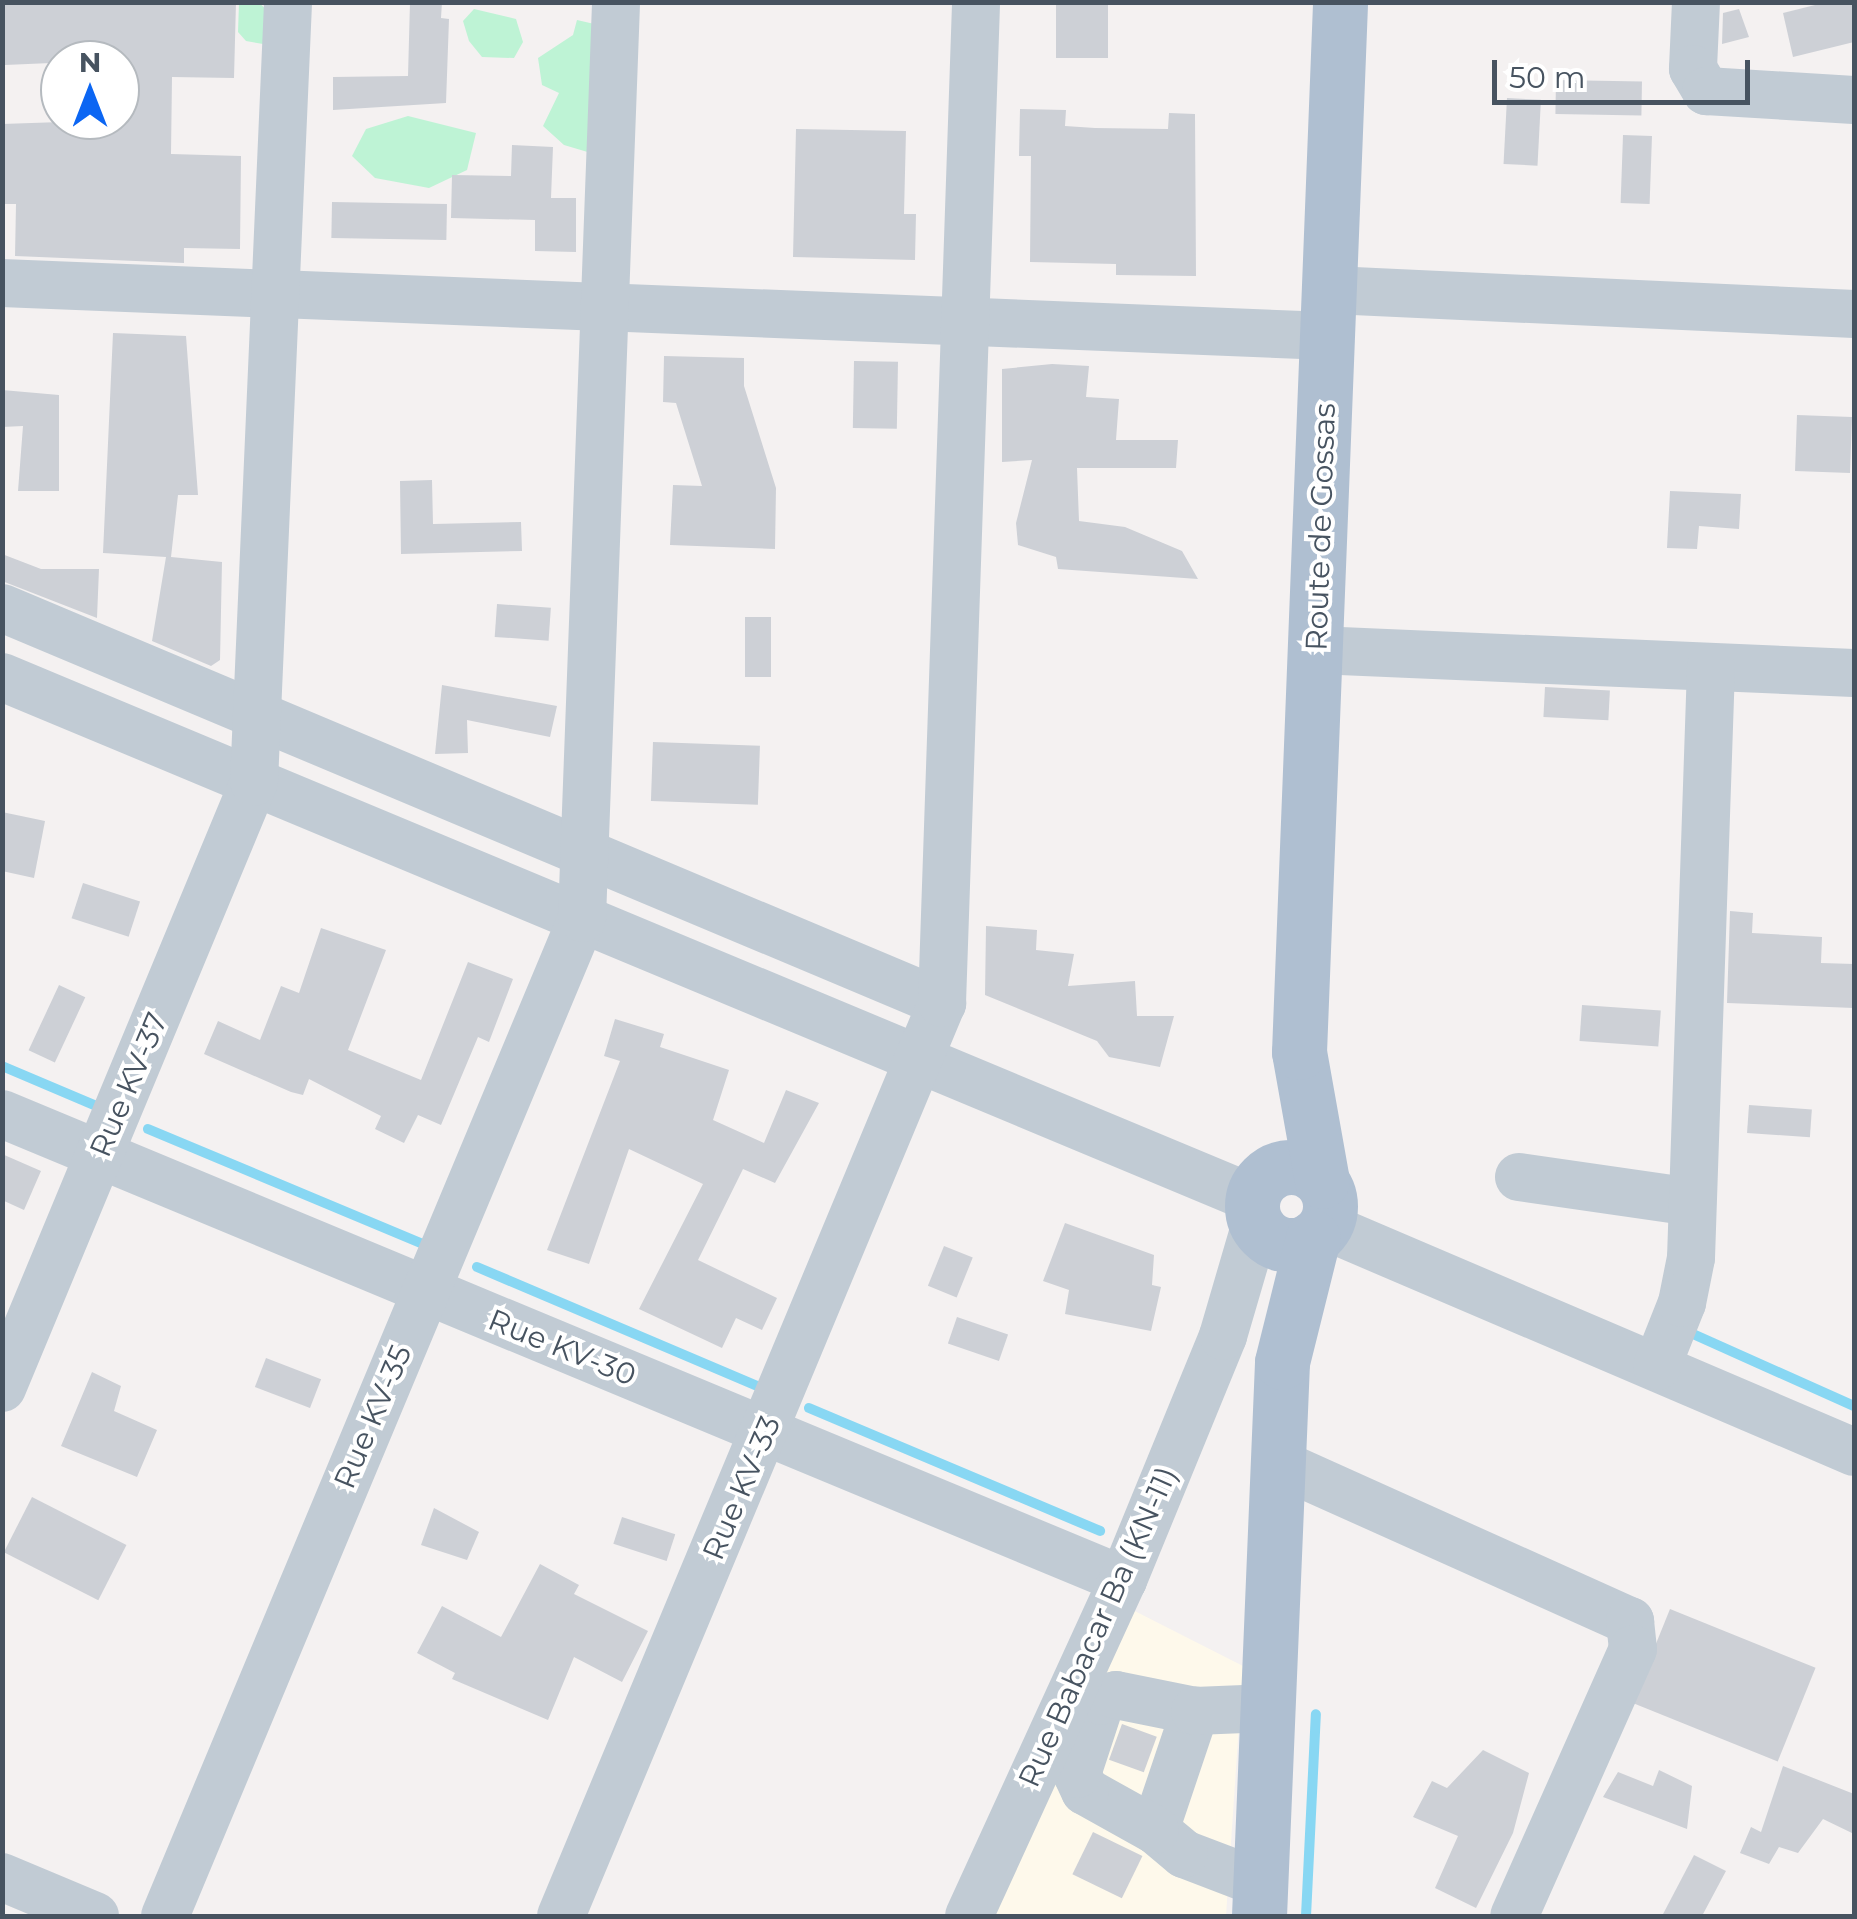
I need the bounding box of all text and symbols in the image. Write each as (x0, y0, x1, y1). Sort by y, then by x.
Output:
north arrow (40, 40, 140, 140)
scale bar (1497, 40, 1754, 102)
text: N (79, 45, 101, 79)
text: 50 m (1509, 59, 1586, 96)
street label: Route de Gossas (1299, 402, 1343, 652)
street label: Rue KV-37 (82, 1007, 176, 1163)
street label: Rue KV-30 (483, 1302, 641, 1394)
street label: Rue KV-35 (327, 1340, 419, 1494)
street label: Rue KV-33 (696, 1411, 788, 1565)
street label: Rue Babacar Ba (KN-11) (1011, 1461, 1185, 1793)

